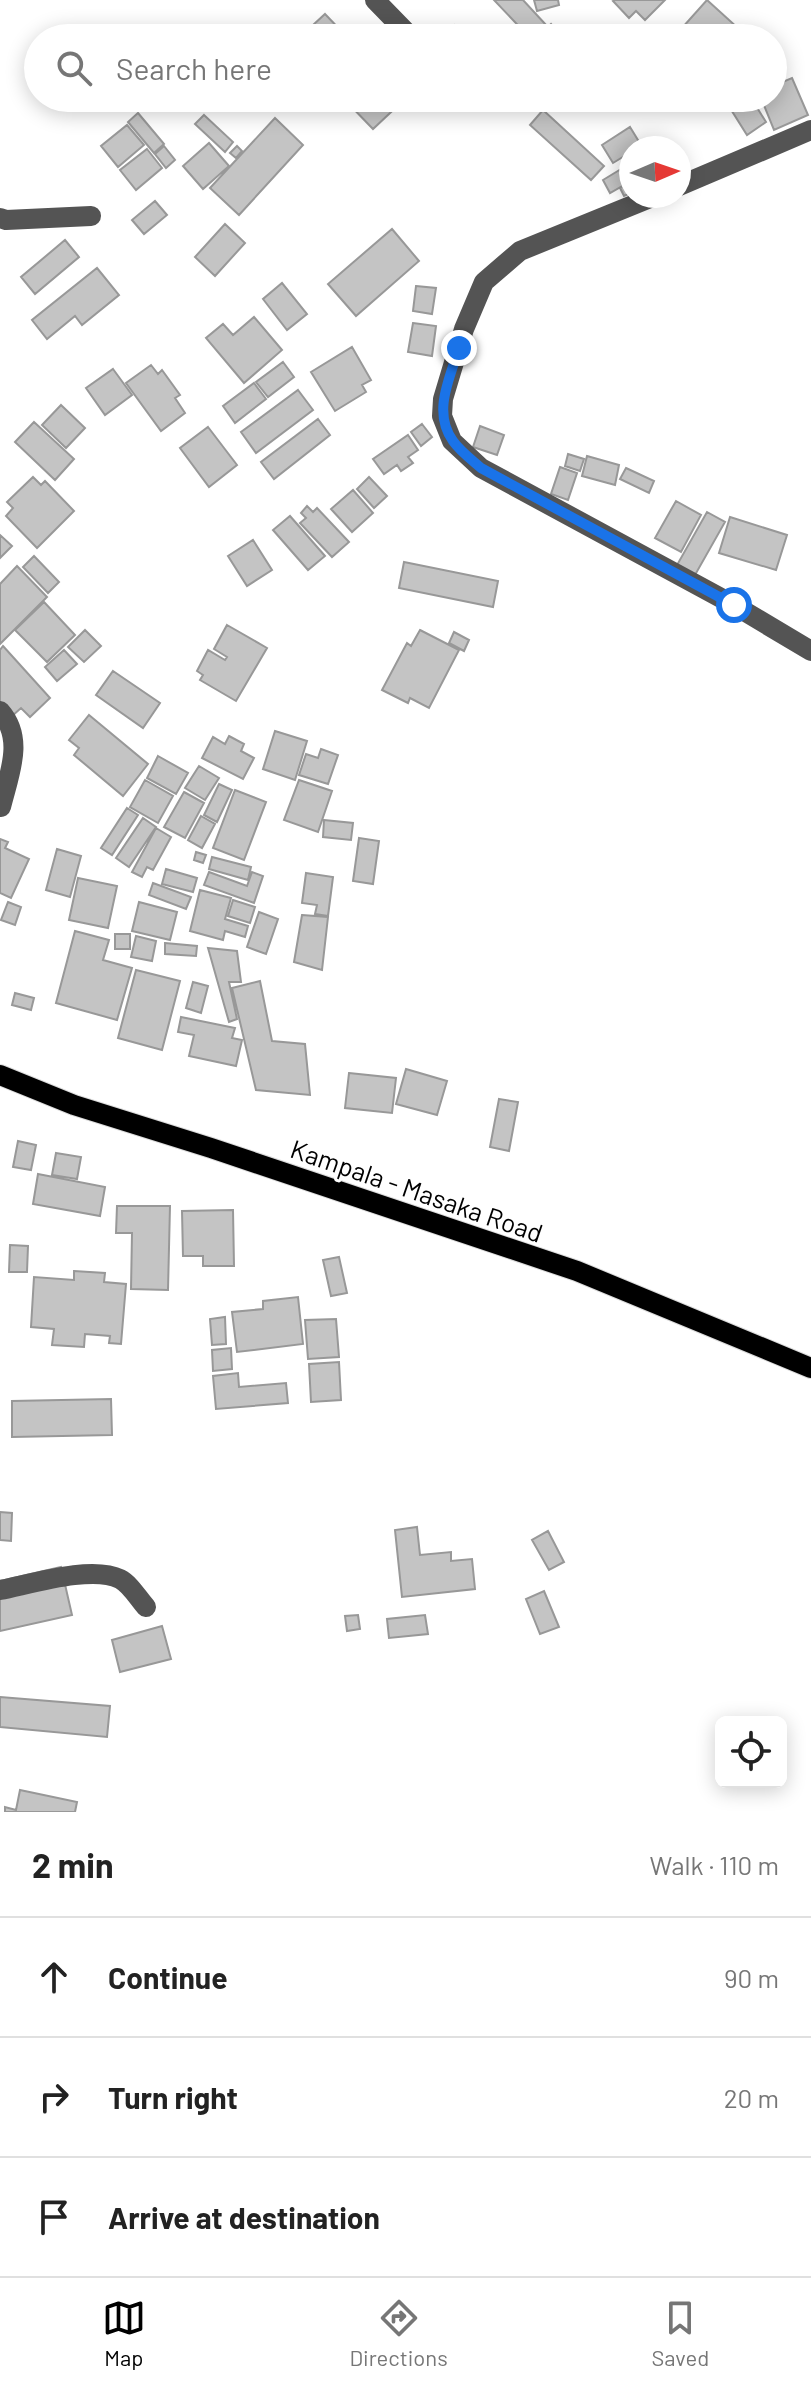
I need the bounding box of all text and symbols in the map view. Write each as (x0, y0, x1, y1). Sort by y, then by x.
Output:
search box (24, 24, 787, 112)
icon: search (52, 46, 96, 90)
text: Search here (116, 50, 272, 86)
north arrow (619, 136, 691, 208)
route end (441, 330, 477, 366)
route start (716, 587, 752, 623)
street label: Kampala - Masaka Road (287, 1132, 547, 1248)
map controls (715, 1716, 787, 1788)
button: locate (715, 1716, 787, 1788)
text: 2 min (32, 1844, 114, 1885)
text: Walk · 110 m (650, 1849, 779, 1880)
icon: ahead (32, 1955, 76, 1999)
text: Continue (108, 1959, 228, 1995)
text: 90 m (724, 1962, 779, 1993)
icon: right (32, 2075, 76, 2119)
text: Turn right (108, 2079, 238, 2115)
text: 20 m (724, 2082, 779, 2113)
icon: arrive (32, 2195, 76, 2239)
text: Arrive at destination (108, 2199, 380, 2235)
tab: Map (102, 2296, 146, 2370)
tab: Directions (349, 2296, 448, 2370)
tab: Saved (651, 2296, 709, 2370)

